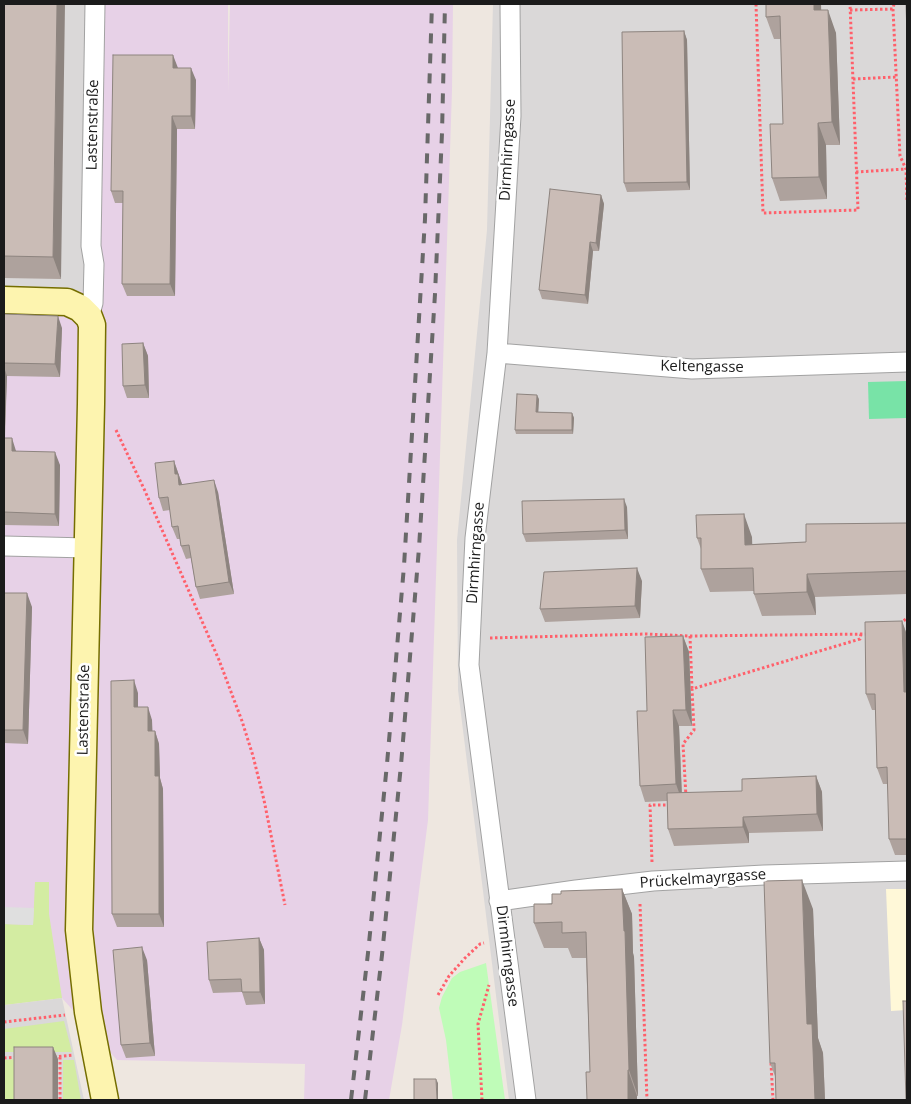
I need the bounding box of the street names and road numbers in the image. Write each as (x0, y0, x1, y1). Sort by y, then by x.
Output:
street label: Lastenstraße (83, 79, 103, 171)
street label: Dirmhirngasse (496, 98, 520, 202)
street label: Keltengasse (660, 357, 744, 377)
street label: Dirmhirngasse (463, 501, 489, 605)
street label: Lastenstraße (74, 664, 94, 756)
street label: Prückelmayrgasse (639, 866, 767, 892)
street label: Dirmhirngasse (492, 904, 522, 1008)

